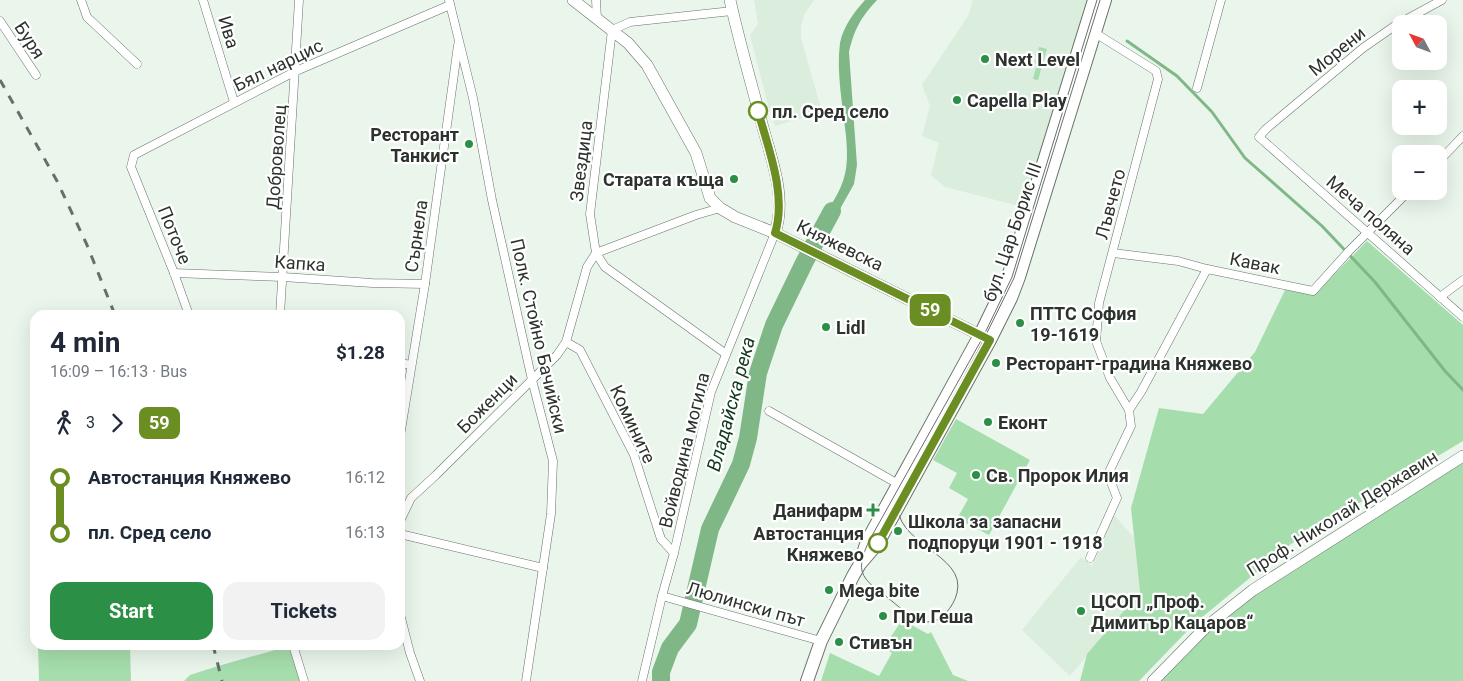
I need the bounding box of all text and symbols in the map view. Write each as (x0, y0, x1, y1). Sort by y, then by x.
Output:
street label: Ива (214, 13, 244, 51)
north arrow (1392, 15, 1448, 70)
map controls (1392, 15, 1447, 200)
street label: Буря (10, 18, 50, 62)
street label: Морени (1305, 22, 1369, 80)
street label: Бял нарцис (230, 34, 326, 96)
place label: Next Level (995, 49, 1080, 70)
marker: Next Level (979, 53, 991, 65)
button: + (1392, 80, 1447, 135)
place label: Capella Play (967, 90, 1068, 111)
marker: Capella Play (951, 94, 963, 106)
marker: пл. Сред село (748, 101, 768, 121)
place label: пл. Сред село (772, 101, 889, 122)
street label: Доброволец (262, 104, 290, 210)
street label: Звездица (566, 119, 596, 203)
place label: Ресторант Танкист (370, 124, 459, 166)
marker: Ресторант Танкист (463, 138, 475, 150)
button: − (1392, 145, 1447, 200)
street label: бул. Цар Борис III (978, 160, 1046, 304)
street label: Лъвчето (1091, 167, 1129, 241)
place label: Старата къща (603, 169, 724, 190)
street label: Меча поляна (1322, 171, 1420, 259)
marker: Старата къща (728, 173, 740, 185)
street label: Сърнела (401, 198, 431, 274)
street label: Поточе (154, 203, 196, 267)
street label: Княжевска (793, 215, 887, 275)
street label: Полк. Стойно Бачийски (506, 237, 572, 435)
street label: Кавак (1228, 248, 1282, 278)
street label: Капка (274, 251, 326, 275)
line badge: 59 (908, 294, 952, 326)
text: 59 (920, 299, 940, 320)
place label: ПТТС София 19-1619 (1030, 303, 1137, 345)
place label: Lidl (836, 317, 865, 338)
marker: ПТТС София 19-1619 (1014, 317, 1026, 329)
marker: Lidl (820, 321, 832, 333)
text: 4 min (50, 326, 120, 359)
water label: Владайска река (702, 334, 760, 474)
text: $1.28 (336, 341, 385, 364)
place label: Ресторант-градина Княжево (1006, 353, 1252, 374)
marker: Ресторант-градина Княжево (990, 357, 1002, 369)
text: 16:09 – 16:13 · Bus (50, 362, 187, 381)
street label: Боженци (453, 369, 521, 437)
street label: Войводина могила (655, 370, 713, 530)
street label: Комините (606, 382, 660, 466)
icon: walk (50, 409, 78, 437)
icon: forward (103, 409, 131, 437)
text: 59 (149, 412, 170, 433)
place label: Еконт (998, 412, 1047, 433)
text: 3 (86, 413, 95, 432)
marker: Еконт (982, 416, 994, 428)
street label: Проф. Николай Державин (1243, 446, 1441, 580)
place label: Св. Пророк Илия (986, 465, 1129, 486)
text: Автостанция Княжево (88, 466, 291, 489)
text: 16:12 (345, 468, 385, 487)
marker: Св. Пророк Илия (970, 469, 982, 481)
place label: Данифарм (773, 500, 863, 521)
marker: Данифарм (867, 504, 879, 516)
place label: Школа за запасни подпоруци 1901 - 1918 (908, 511, 1103, 553)
text: пл. Сред село (88, 521, 212, 544)
text: 16:13 (345, 523, 385, 542)
place label: Автостанция Княжево (753, 523, 864, 565)
marker: Школа за запасни подпоруци 1901 - 1918 (892, 525, 904, 537)
marker: Автостанция Княжево (868, 533, 888, 553)
street label: Люлински път (684, 577, 808, 631)
place label: Mega bite (839, 580, 920, 601)
button: Start (50, 582, 213, 640)
button: Tickets (223, 582, 385, 640)
marker: Mega bite (823, 584, 835, 596)
place label: ЦСОП „Проф. Димитър Кацаров“ (1091, 591, 1254, 633)
marker: ЦСОП „Проф. Димитър Кацаров“ (1075, 605, 1087, 617)
place label: При Геша (893, 606, 974, 627)
marker: При Геша (877, 610, 889, 622)
place label: Стивън (849, 632, 912, 653)
marker: Стивън (833, 636, 845, 648)

